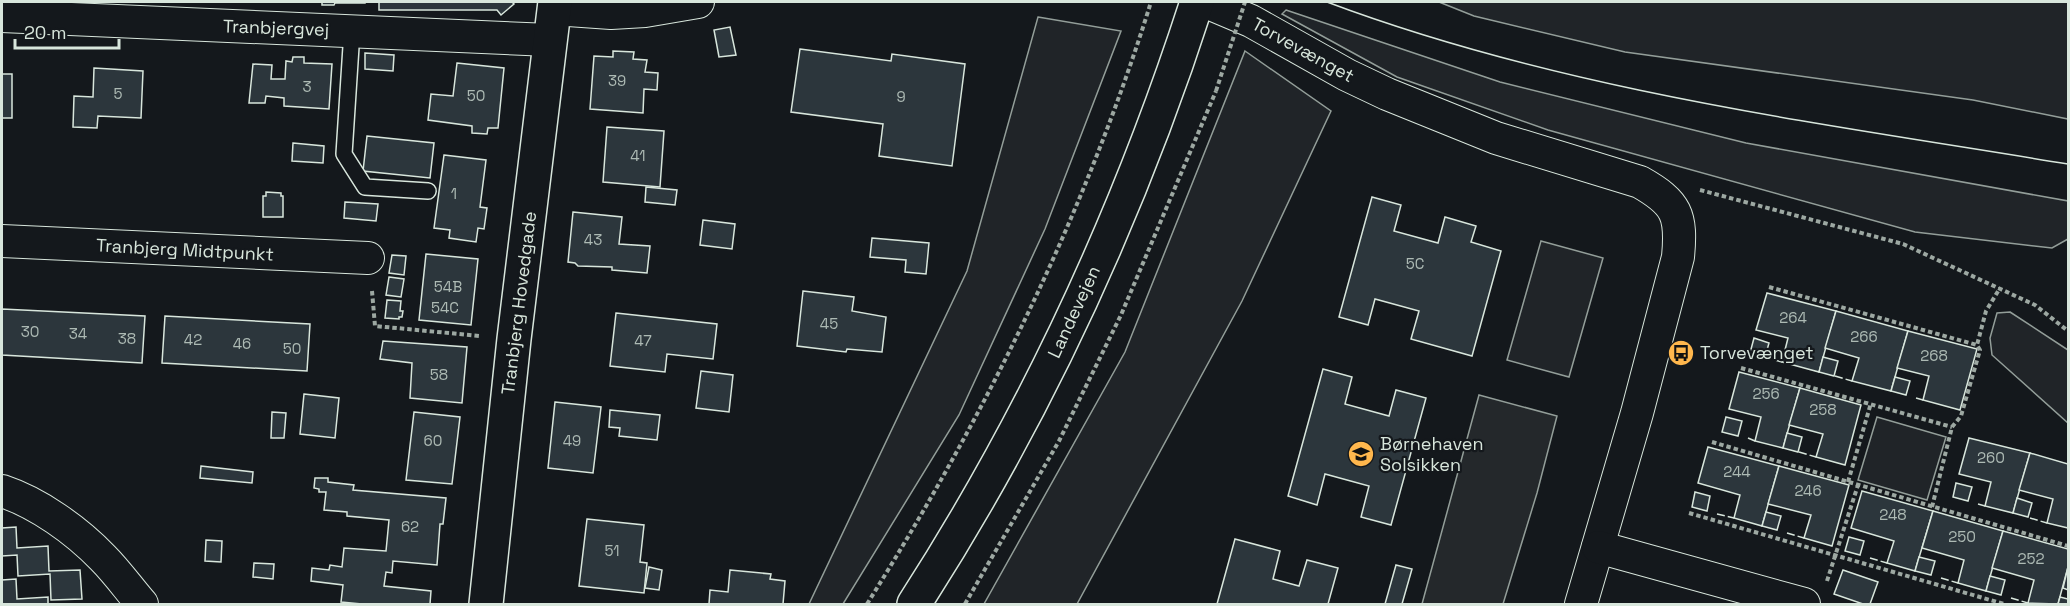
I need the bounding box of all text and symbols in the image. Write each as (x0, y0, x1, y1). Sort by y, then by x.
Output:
scale bar (15, 12, 118, 50)
street label: Torvevænget (1248, 12, 1358, 87)
street label: Tranbjergvej (223, 14, 330, 41)
text: 20 m (24, 21, 67, 44)
house number: 39 (608, 71, 626, 90)
house number: 3 (302, 77, 312, 96)
house number: 5 (114, 84, 123, 103)
house number: 50 (467, 86, 485, 105)
house number: 9 (896, 87, 906, 106)
house number: 41 (630, 146, 646, 165)
house number: 1 (451, 184, 457, 203)
street label: Tranbjerg Hovedgade (496, 210, 541, 396)
house number: 43 (584, 230, 602, 249)
street label: Tranbjerg Midtpunkt (96, 233, 274, 266)
house number: 5C (1406, 254, 1424, 273)
street label: Landevejen (1042, 262, 1105, 362)
house number: 54B (434, 277, 462, 296)
house number: 54C (431, 298, 459, 317)
house number: 264 (1779, 308, 1807, 327)
house number: 45 (820, 314, 838, 333)
house number: 30 (21, 322, 39, 341)
house number: 34 (69, 324, 87, 343)
house number: 266 (1850, 327, 1878, 346)
house number: 38 (118, 329, 136, 348)
house number: 42 (184, 330, 202, 349)
house number: 47 (634, 331, 652, 350)
house number: 46 (233, 334, 251, 353)
bus stop icon: Torvevænget (1666, 338, 1696, 368)
house number: 50 (283, 339, 301, 358)
place label: Torvevænget (1700, 341, 1814, 364)
house number: 268 (1920, 346, 1948, 365)
house number: 58 (430, 365, 448, 384)
house number: 256 (1752, 384, 1780, 403)
house number: 258 (1809, 400, 1837, 419)
house number: 60 (424, 431, 442, 450)
house number: 49 (563, 431, 581, 450)
place label: Børnehaven Solsikken (1380, 432, 1483, 476)
school or university icon: Børnehaven Solsikken (1346, 439, 1376, 469)
house number: 260 (1977, 448, 2005, 467)
house number: 244 (1723, 462, 1751, 481)
house number: 246 (1794, 481, 1822, 500)
house number: 248 (1879, 505, 1907, 524)
house number: 62 (401, 517, 419, 536)
house number: 250 (1948, 527, 1976, 546)
house number: 51 (604, 541, 620, 560)
house number: 252 (2018, 549, 2044, 568)

